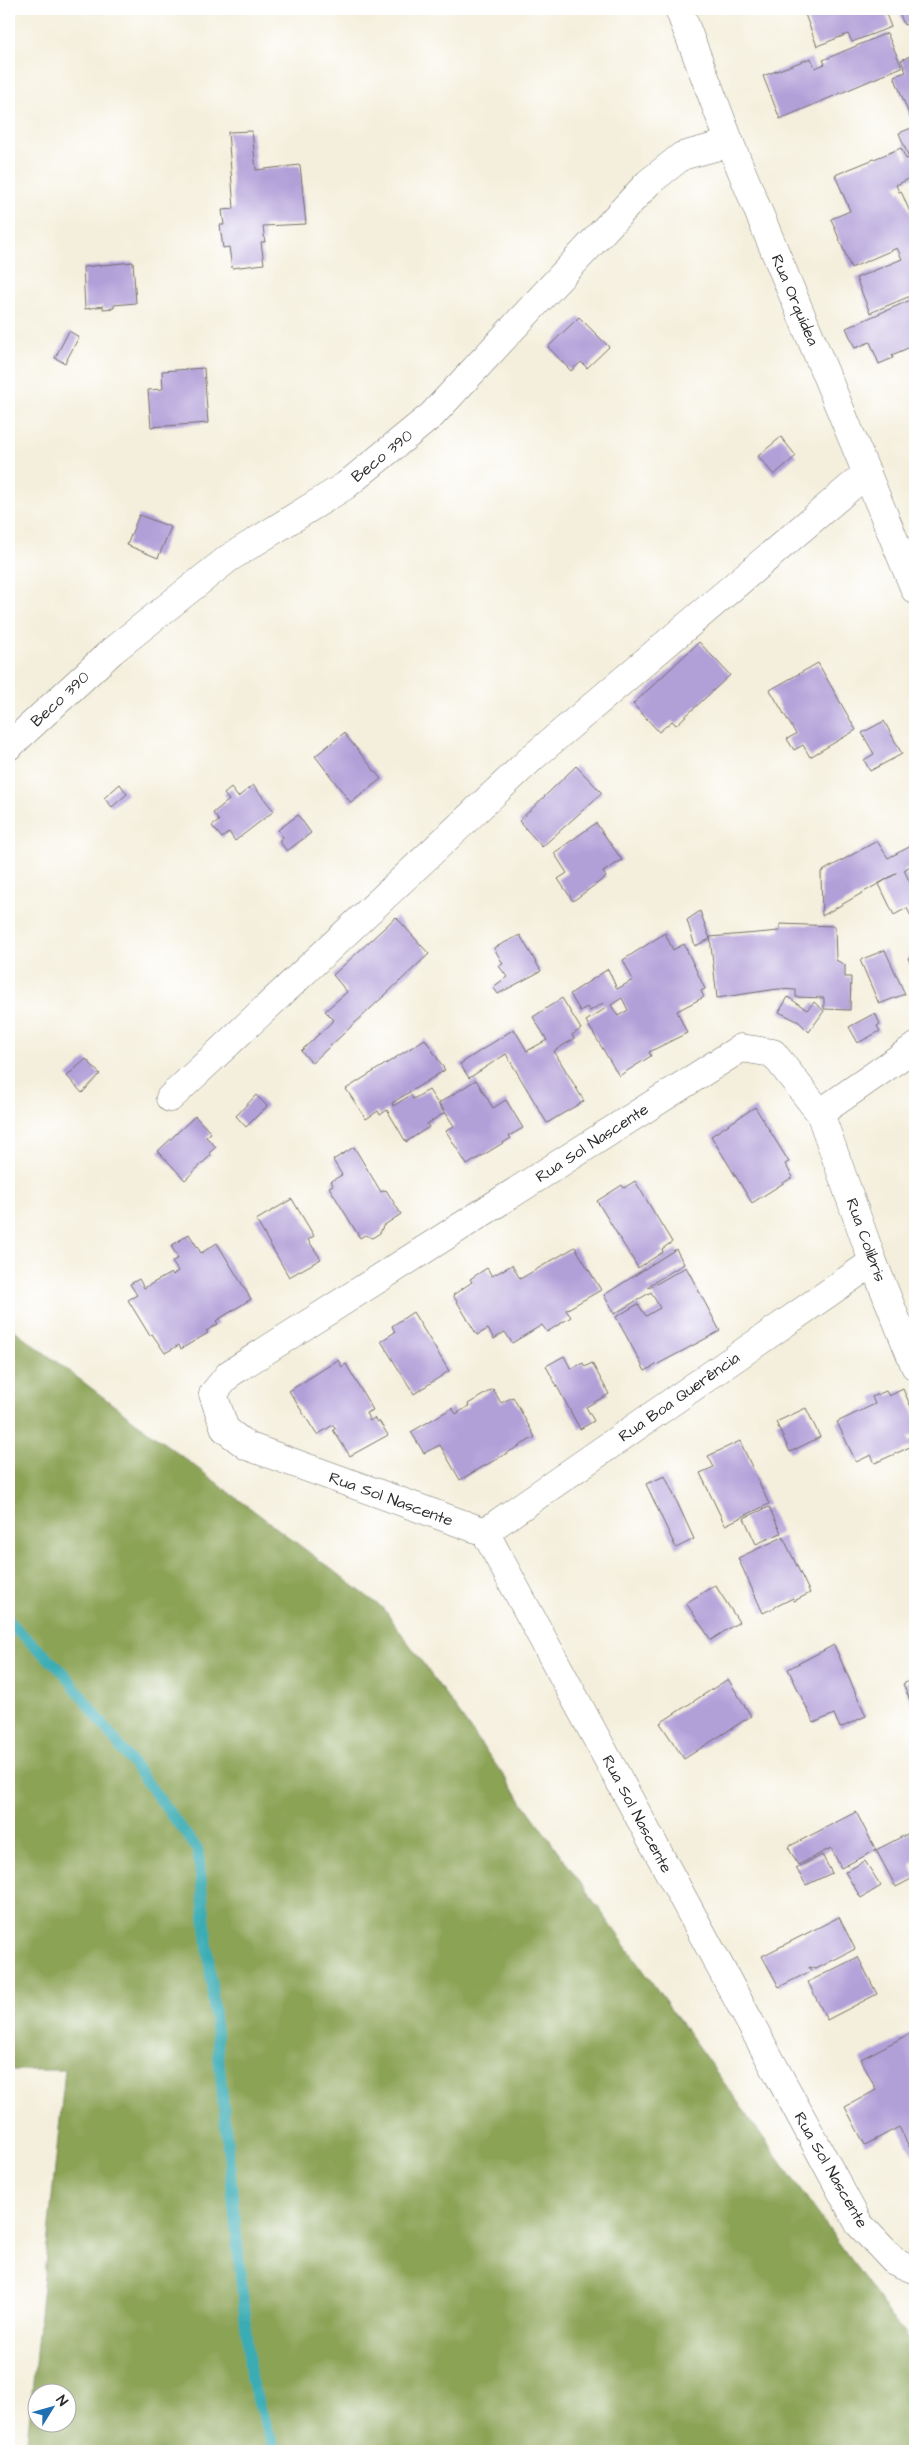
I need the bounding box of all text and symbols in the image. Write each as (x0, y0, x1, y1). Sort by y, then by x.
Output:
street label: Rua Orquídea (766, 251, 824, 349)
street label: Beco 390 (347, 425, 417, 487)
street label: Beco 390 (26, 666, 94, 732)
street label: Rua Sol Nascente (531, 1098, 653, 1188)
street label: Rua Colibris (841, 1195, 891, 1285)
street label: Rua Boa Querência (614, 1347, 744, 1447)
street label: Rua Sol Nascente (326, 1466, 456, 1532)
street label: Rua Sol Nascente (597, 1751, 677, 1877)
street label: Rua Sol Nascente (789, 2108, 873, 2232)
north arrow (28, 2382, 78, 2432)
text: N (51, 2391, 72, 2410)

